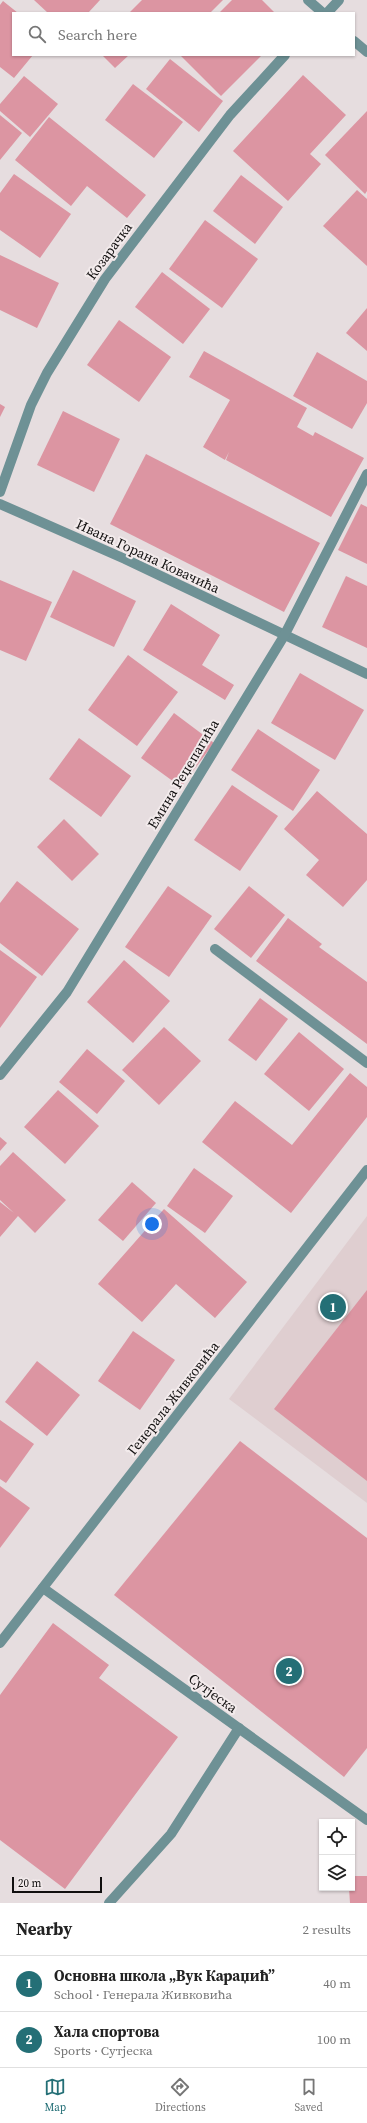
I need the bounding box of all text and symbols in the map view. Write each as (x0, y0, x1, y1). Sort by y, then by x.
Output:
search box (12, 12, 355, 56)
icon: search (26, 23, 48, 45)
text: Search here (58, 24, 137, 45)
street label: Козарачка (81, 217, 137, 284)
street label: Ивана Горана Ковачића (73, 514, 224, 598)
street label: Емина Реџепагића (142, 715, 224, 833)
your location (142, 1214, 162, 1234)
pin: 1 (320, 1292, 346, 1322)
street label: Генерала Живковића (122, 1336, 224, 1459)
pin: 2 (276, 1656, 302, 1686)
street label: Сутјеска (185, 1668, 242, 1718)
map controls (319, 1819, 355, 1891)
button: locate (319, 1819, 355, 1855)
button: layers (319, 1855, 355, 1891)
scale bar (12, 1875, 102, 1894)
text: 20 m (18, 1876, 41, 1891)
text: Nearby (16, 1917, 72, 1941)
text: 2 results (303, 1921, 351, 1938)
text: Основна школа „Вук Караџић” (54, 1965, 275, 1986)
text: 1 (25, 1975, 33, 1992)
text: 40 m (323, 1975, 351, 1992)
text: School · Генерала Живковића (54, 1986, 232, 2003)
text: Хала спортова (54, 2021, 160, 2042)
text: 2 (25, 2031, 33, 2048)
text: 100 m (317, 2031, 351, 2048)
text: Sports · Сутјеска (54, 2042, 153, 2059)
tab: Map (44, 2076, 66, 2115)
tab: Directions (155, 2076, 206, 2115)
tab: Saved (294, 2076, 323, 2115)

